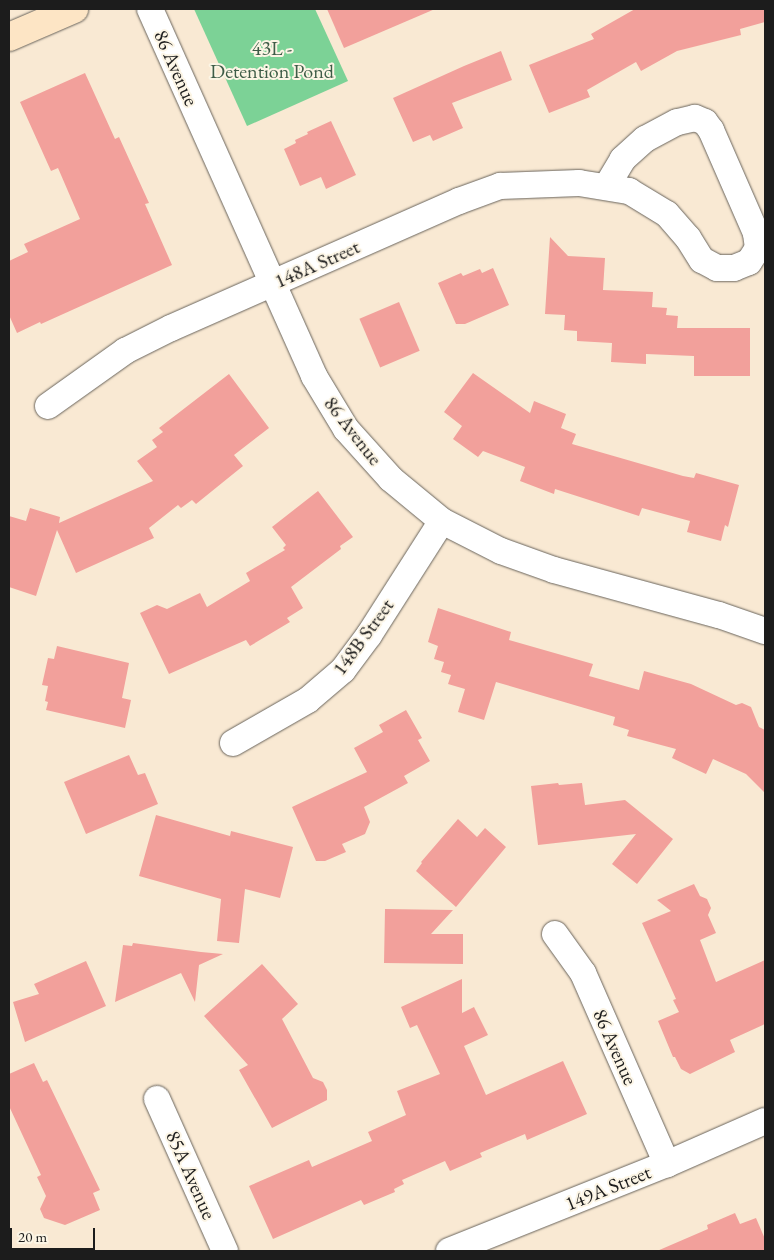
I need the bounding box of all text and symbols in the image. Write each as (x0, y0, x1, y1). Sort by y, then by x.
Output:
street label: 86 Avenue (149, 26, 203, 110)
park label: 43L - Detention Pond (210, 36, 334, 83)
street label: 148A Street (271, 235, 363, 293)
street label: 86 Avenue (319, 392, 387, 470)
street label: 148B Street (327, 594, 399, 680)
street label: 86 Avenue (588, 1005, 642, 1089)
street label: 85A Avenue (161, 1127, 221, 1223)
street label: 149A Street (562, 1160, 654, 1216)
scale bar (12, 1218, 98, 1250)
text: 20 m (18, 1227, 47, 1246)

